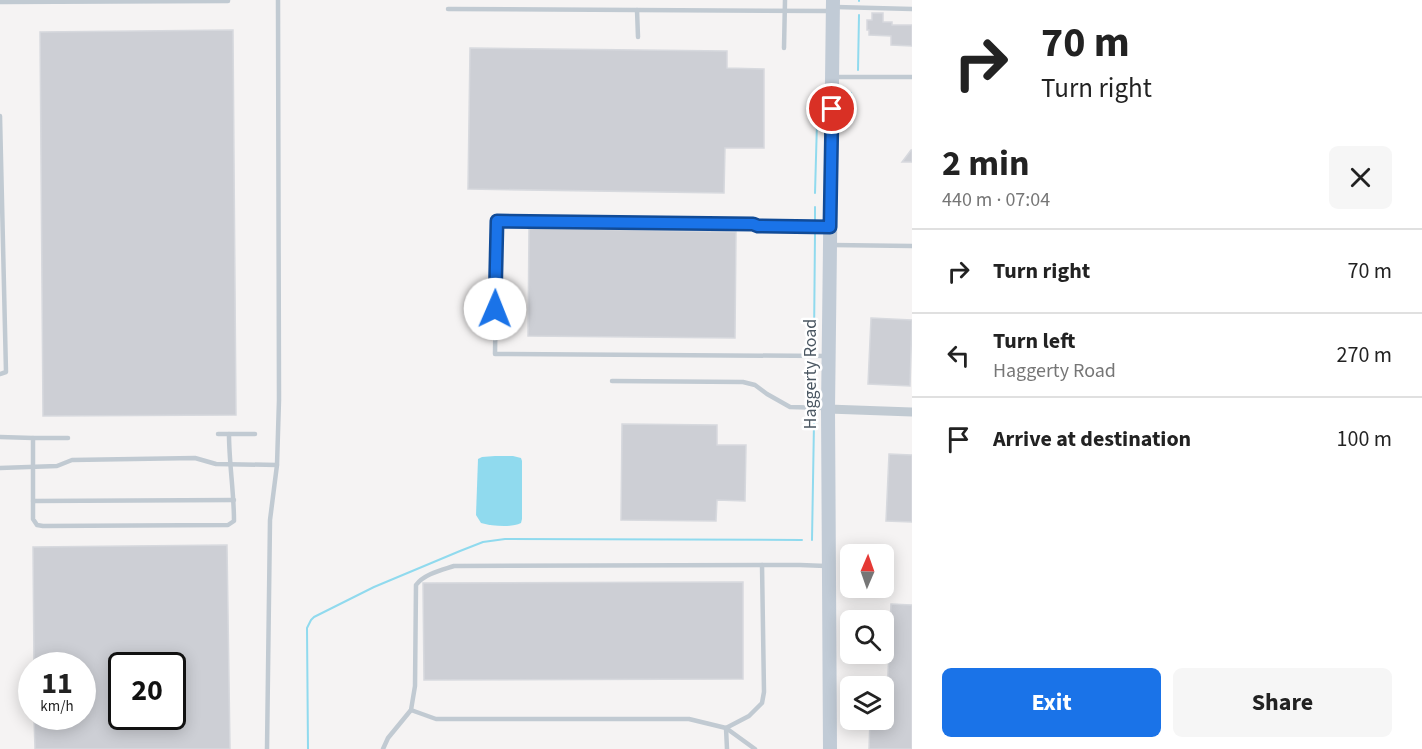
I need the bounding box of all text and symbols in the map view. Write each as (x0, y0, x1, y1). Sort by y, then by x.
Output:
text: 70 m (1041, 13, 1130, 73)
icon: right (942, 24, 1020, 102)
text: Turn right (1041, 69, 1152, 108)
pin (806, 83, 857, 134)
icon: arrive (815, 92, 848, 125)
text: 2 min (942, 138, 1030, 189)
button: close (1329, 146, 1392, 209)
text: 440 m · 07:04 (942, 186, 1050, 214)
icon: right (942, 255, 975, 288)
text: Turn right (993, 255, 1090, 287)
text: 70 m (1347, 255, 1392, 287)
position arrow (463, 277, 527, 341)
street label: Haggerty Road (798, 319, 823, 429)
text: Turn left (993, 325, 1075, 357)
icon: left (942, 339, 975, 372)
text: 270 m (1337, 339, 1392, 371)
text: Haggerty Road (993, 357, 1116, 385)
icon: arrive (942, 423, 975, 456)
text: Arrive at destination (993, 423, 1191, 455)
text: 100 m (1337, 423, 1392, 455)
north arrow (840, 544, 894, 598)
map controls (840, 544, 894, 730)
button: search (840, 610, 894, 664)
speed limit sign: 20 (108, 652, 186, 730)
text: 11 (41, 662, 73, 705)
button: Exit (942, 668, 1161, 737)
button: Share (1173, 668, 1392, 737)
button: layers (840, 676, 894, 730)
text: km/h (40, 696, 74, 717)

